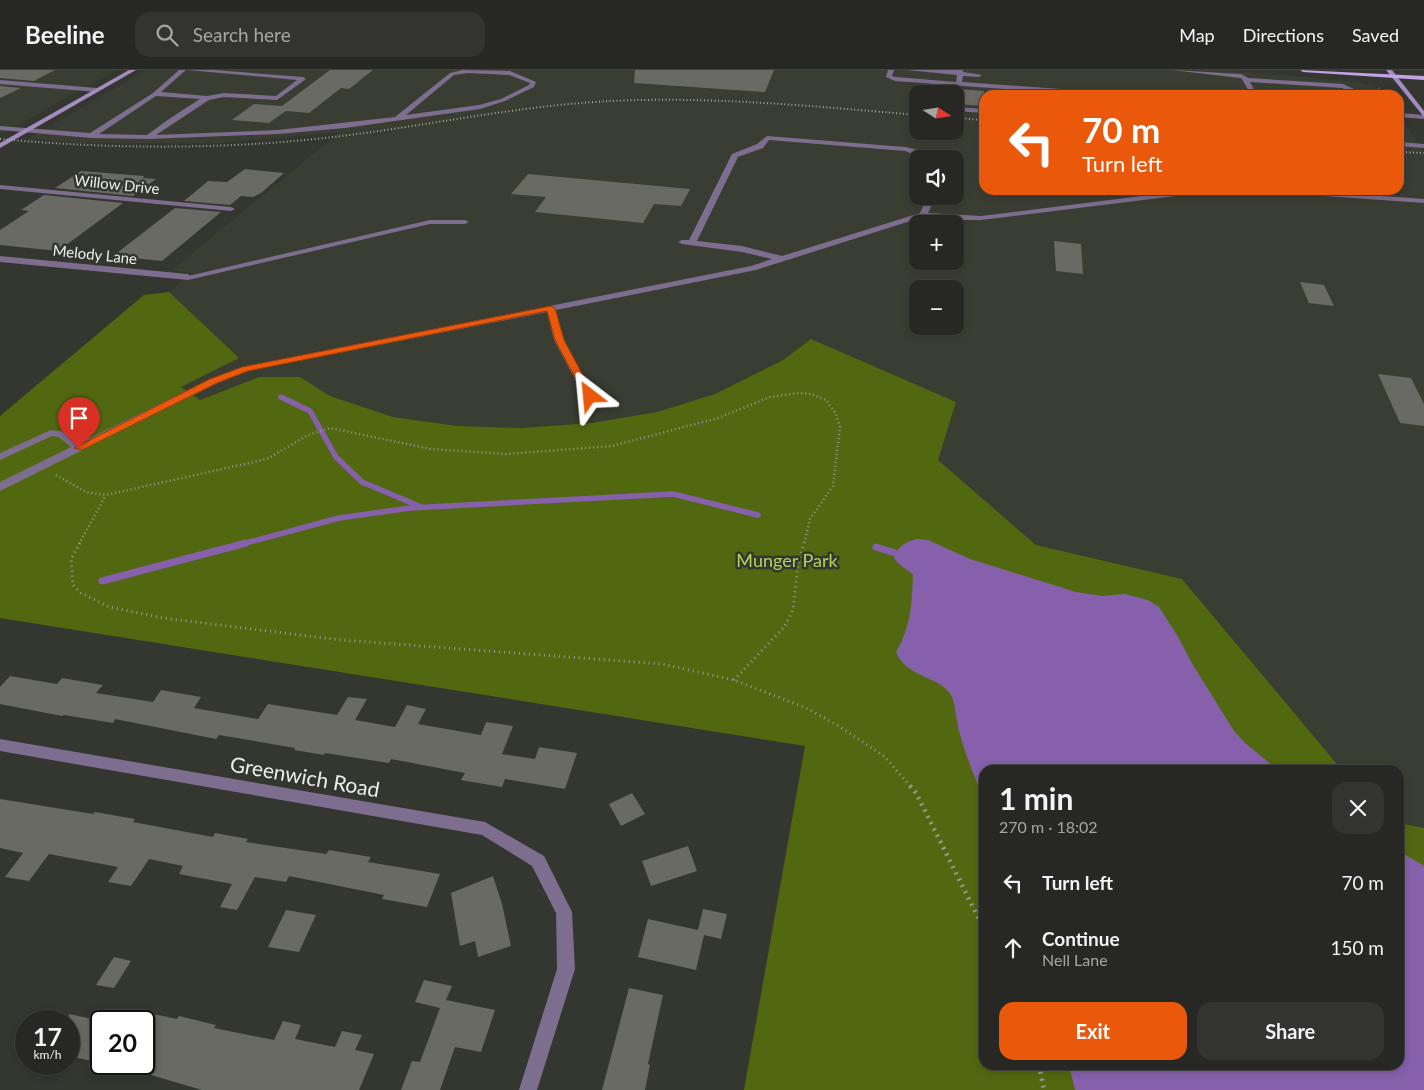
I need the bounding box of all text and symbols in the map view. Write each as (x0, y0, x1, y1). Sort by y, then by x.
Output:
search box (135, 12, 485, 57)
text: Beeline (25, 20, 105, 49)
icon: search (153, 21, 181, 49)
text: Search here (193, 23, 291, 46)
text: Map (1179, 24, 1215, 46)
text: Directions (1243, 24, 1324, 46)
text: Saved (1352, 24, 1399, 46)
north arrow (909, 85, 964, 140)
map controls (909, 85, 964, 335)
text: 70 m (1082, 108, 1160, 150)
icon: left (999, 110, 1064, 175)
button: sound (909, 150, 964, 205)
text: Turn left (1082, 150, 1163, 177)
street label: Willow Drive (73, 171, 161, 197)
button: + (909, 215, 964, 270)
street label: Melody Lane (52, 241, 138, 267)
button: − (909, 280, 964, 335)
position arrow (563, 369, 615, 421)
pin (58, 397, 100, 448)
icon: arrive (65, 404, 93, 432)
park label: Munger Park (736, 549, 839, 571)
street label: Greenwich Road (228, 751, 382, 801)
text: 1 min (999, 780, 1073, 816)
button: close (1332, 782, 1384, 834)
text: 270 m · 18:02 (999, 817, 1098, 836)
icon: left (999, 869, 1027, 897)
text: Turn left (1042, 871, 1113, 894)
text: 70 m (1341, 871, 1384, 894)
text: Continue (1042, 927, 1120, 950)
icon: ahead (999, 934, 1027, 962)
text: 150 m (1330, 936, 1384, 959)
text: Nell Lane (1042, 950, 1108, 969)
button: Exit (999, 1002, 1187, 1060)
button: Share (1197, 1002, 1384, 1060)
speed limit sign: 20 (90, 1010, 155, 1075)
text: 17 (33, 1021, 62, 1051)
text: km/h (33, 1047, 62, 1062)

